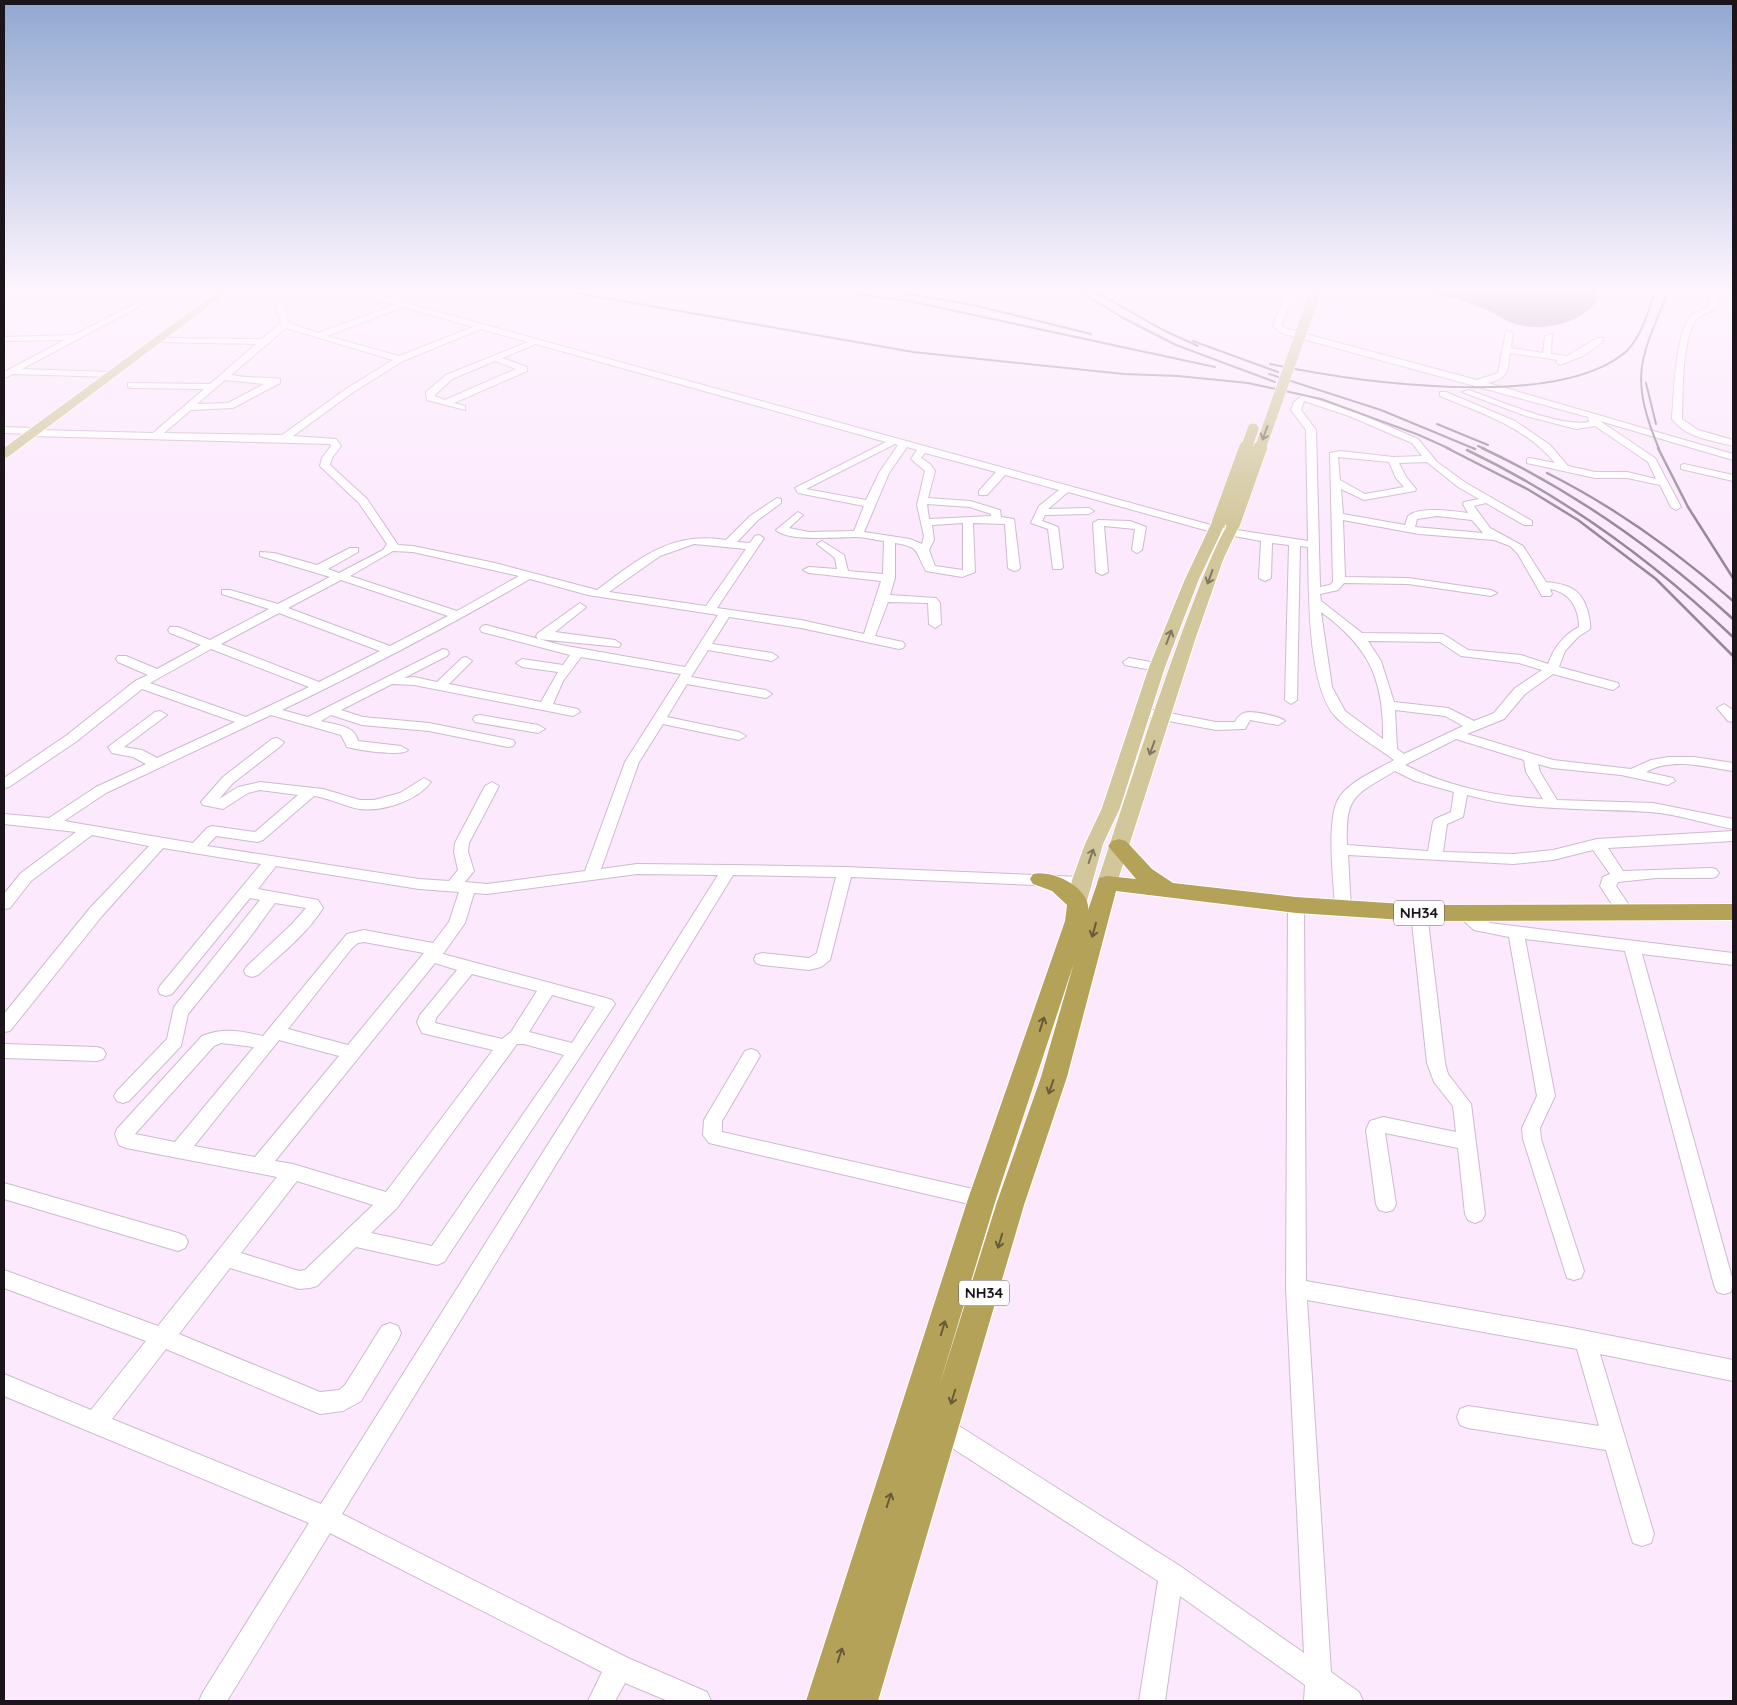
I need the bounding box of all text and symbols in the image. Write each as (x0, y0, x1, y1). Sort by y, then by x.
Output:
one-way arrow (1260, 425, 1269, 440)
one-way arrow (1205, 569, 1214, 585)
one-way arrow (1165, 630, 1174, 645)
one-way arrow (1147, 740, 1156, 755)
one-way arrow (1086, 848, 1096, 864)
road number: NH34 (1394, 900, 1444, 926)
one-way arrow (1089, 922, 1099, 938)
one-way arrow (1038, 1016, 1048, 1032)
one-way arrow (1046, 1079, 1055, 1094)
one-way arrow (994, 1233, 1004, 1249)
road number: NH34 (959, 1280, 1009, 1306)
one-way arrow (938, 1321, 948, 1337)
one-way arrow (947, 1388, 957, 1404)
one-way arrow (885, 1493, 894, 1508)
one-way arrow (835, 1647, 845, 1663)

